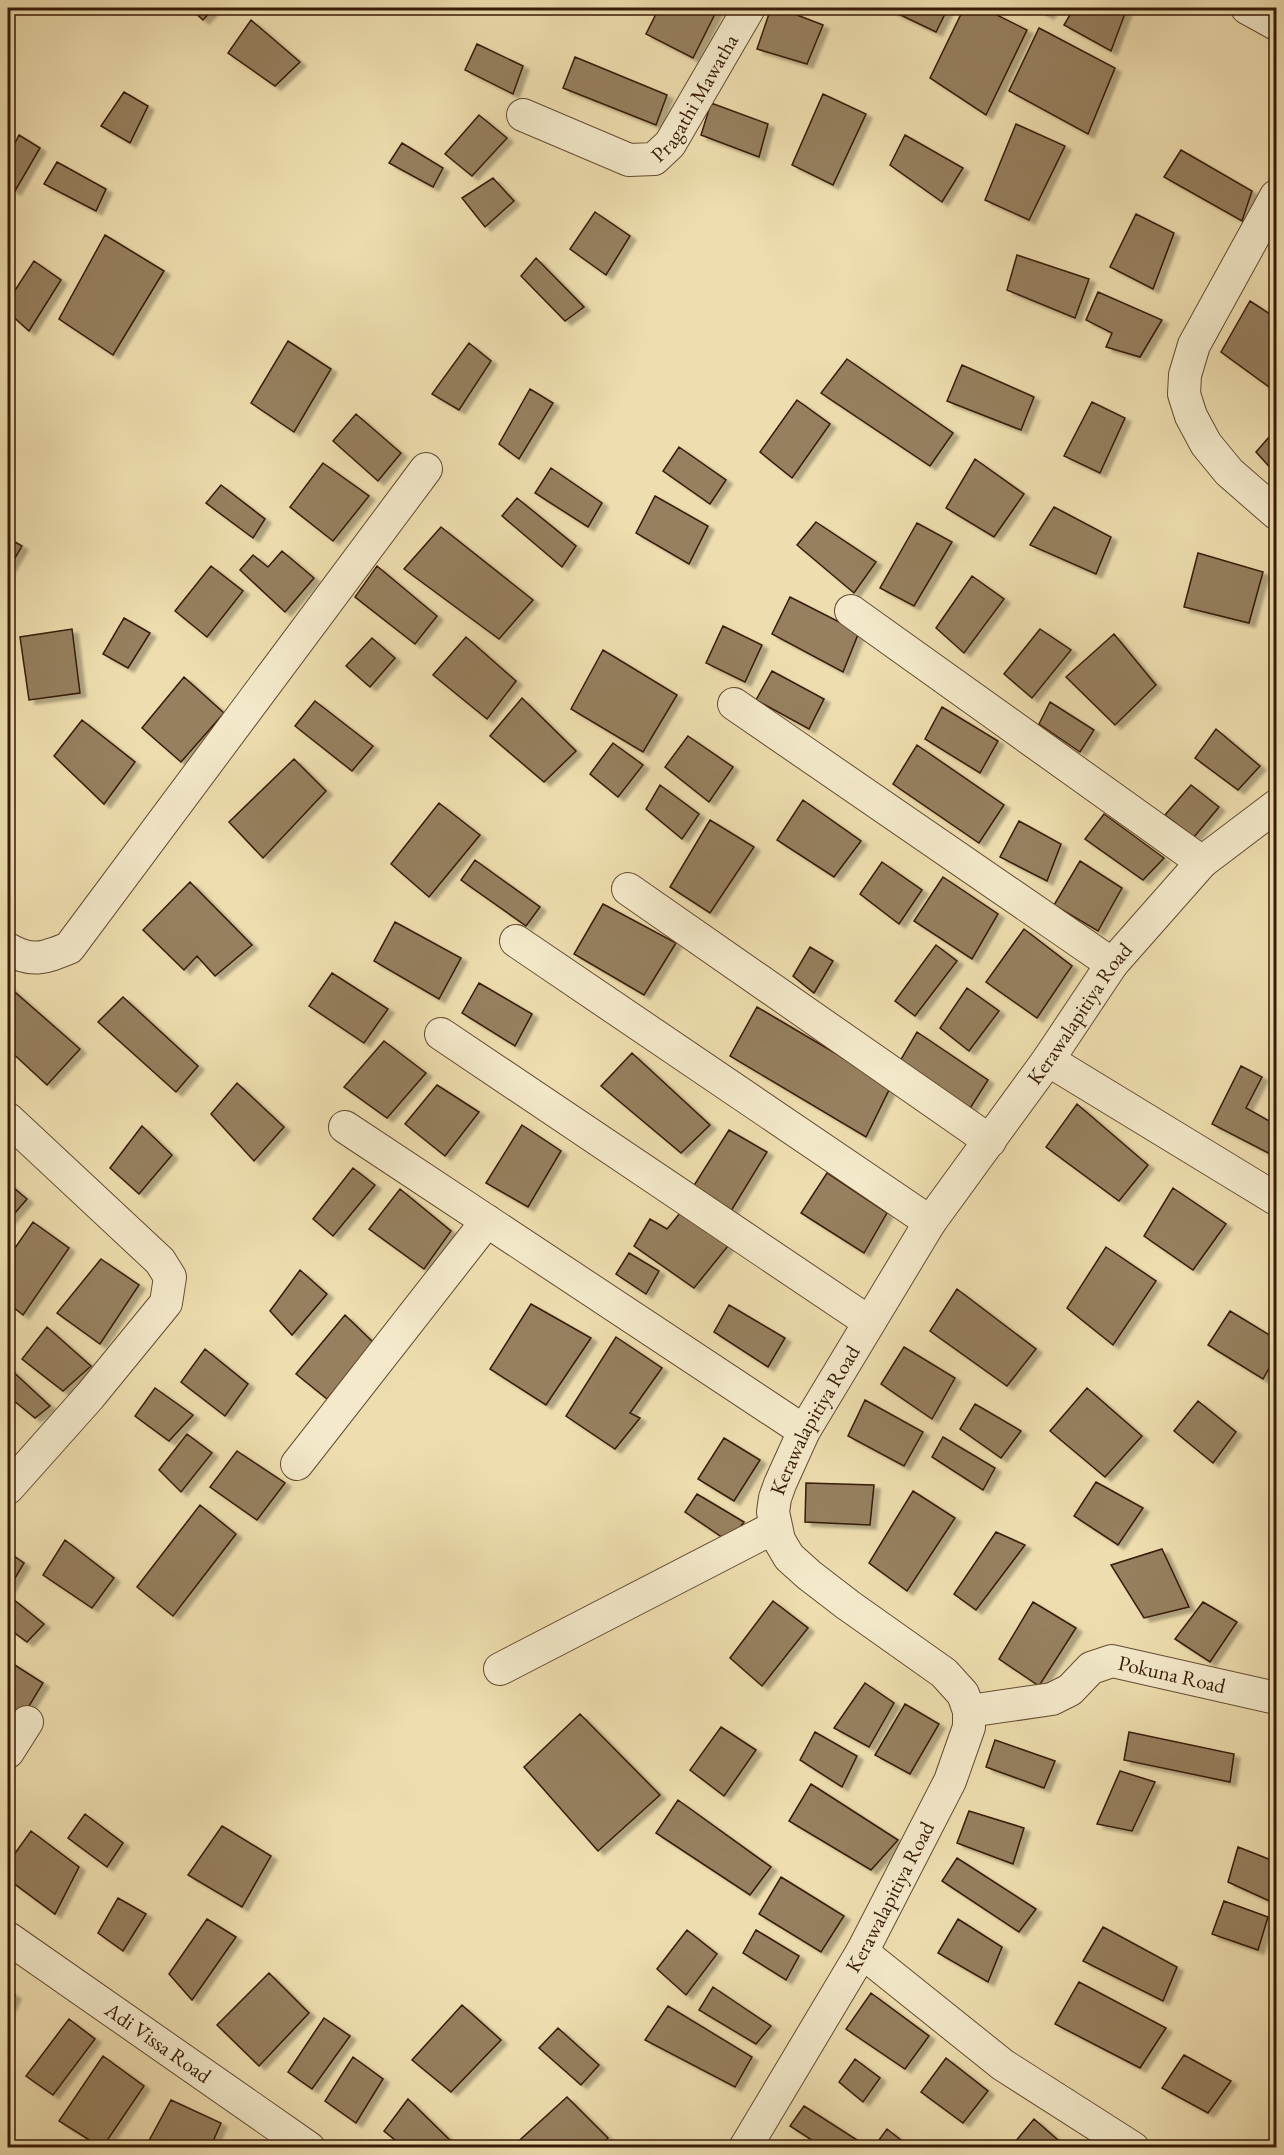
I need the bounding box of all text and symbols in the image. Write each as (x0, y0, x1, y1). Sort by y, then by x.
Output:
street label: Pragathi Mawatha (645, 28, 744, 168)
street label: Kerawalapitiya Road (1021, 936, 1138, 1090)
street label: Kerawalapitiya Road (763, 1340, 866, 1498)
street label: Pokuna Road (1116, 1649, 1229, 1699)
street label: Kerawalapitiya Road (839, 1816, 940, 1977)
street label: Adi Vissa Road (99, 1995, 217, 2089)

